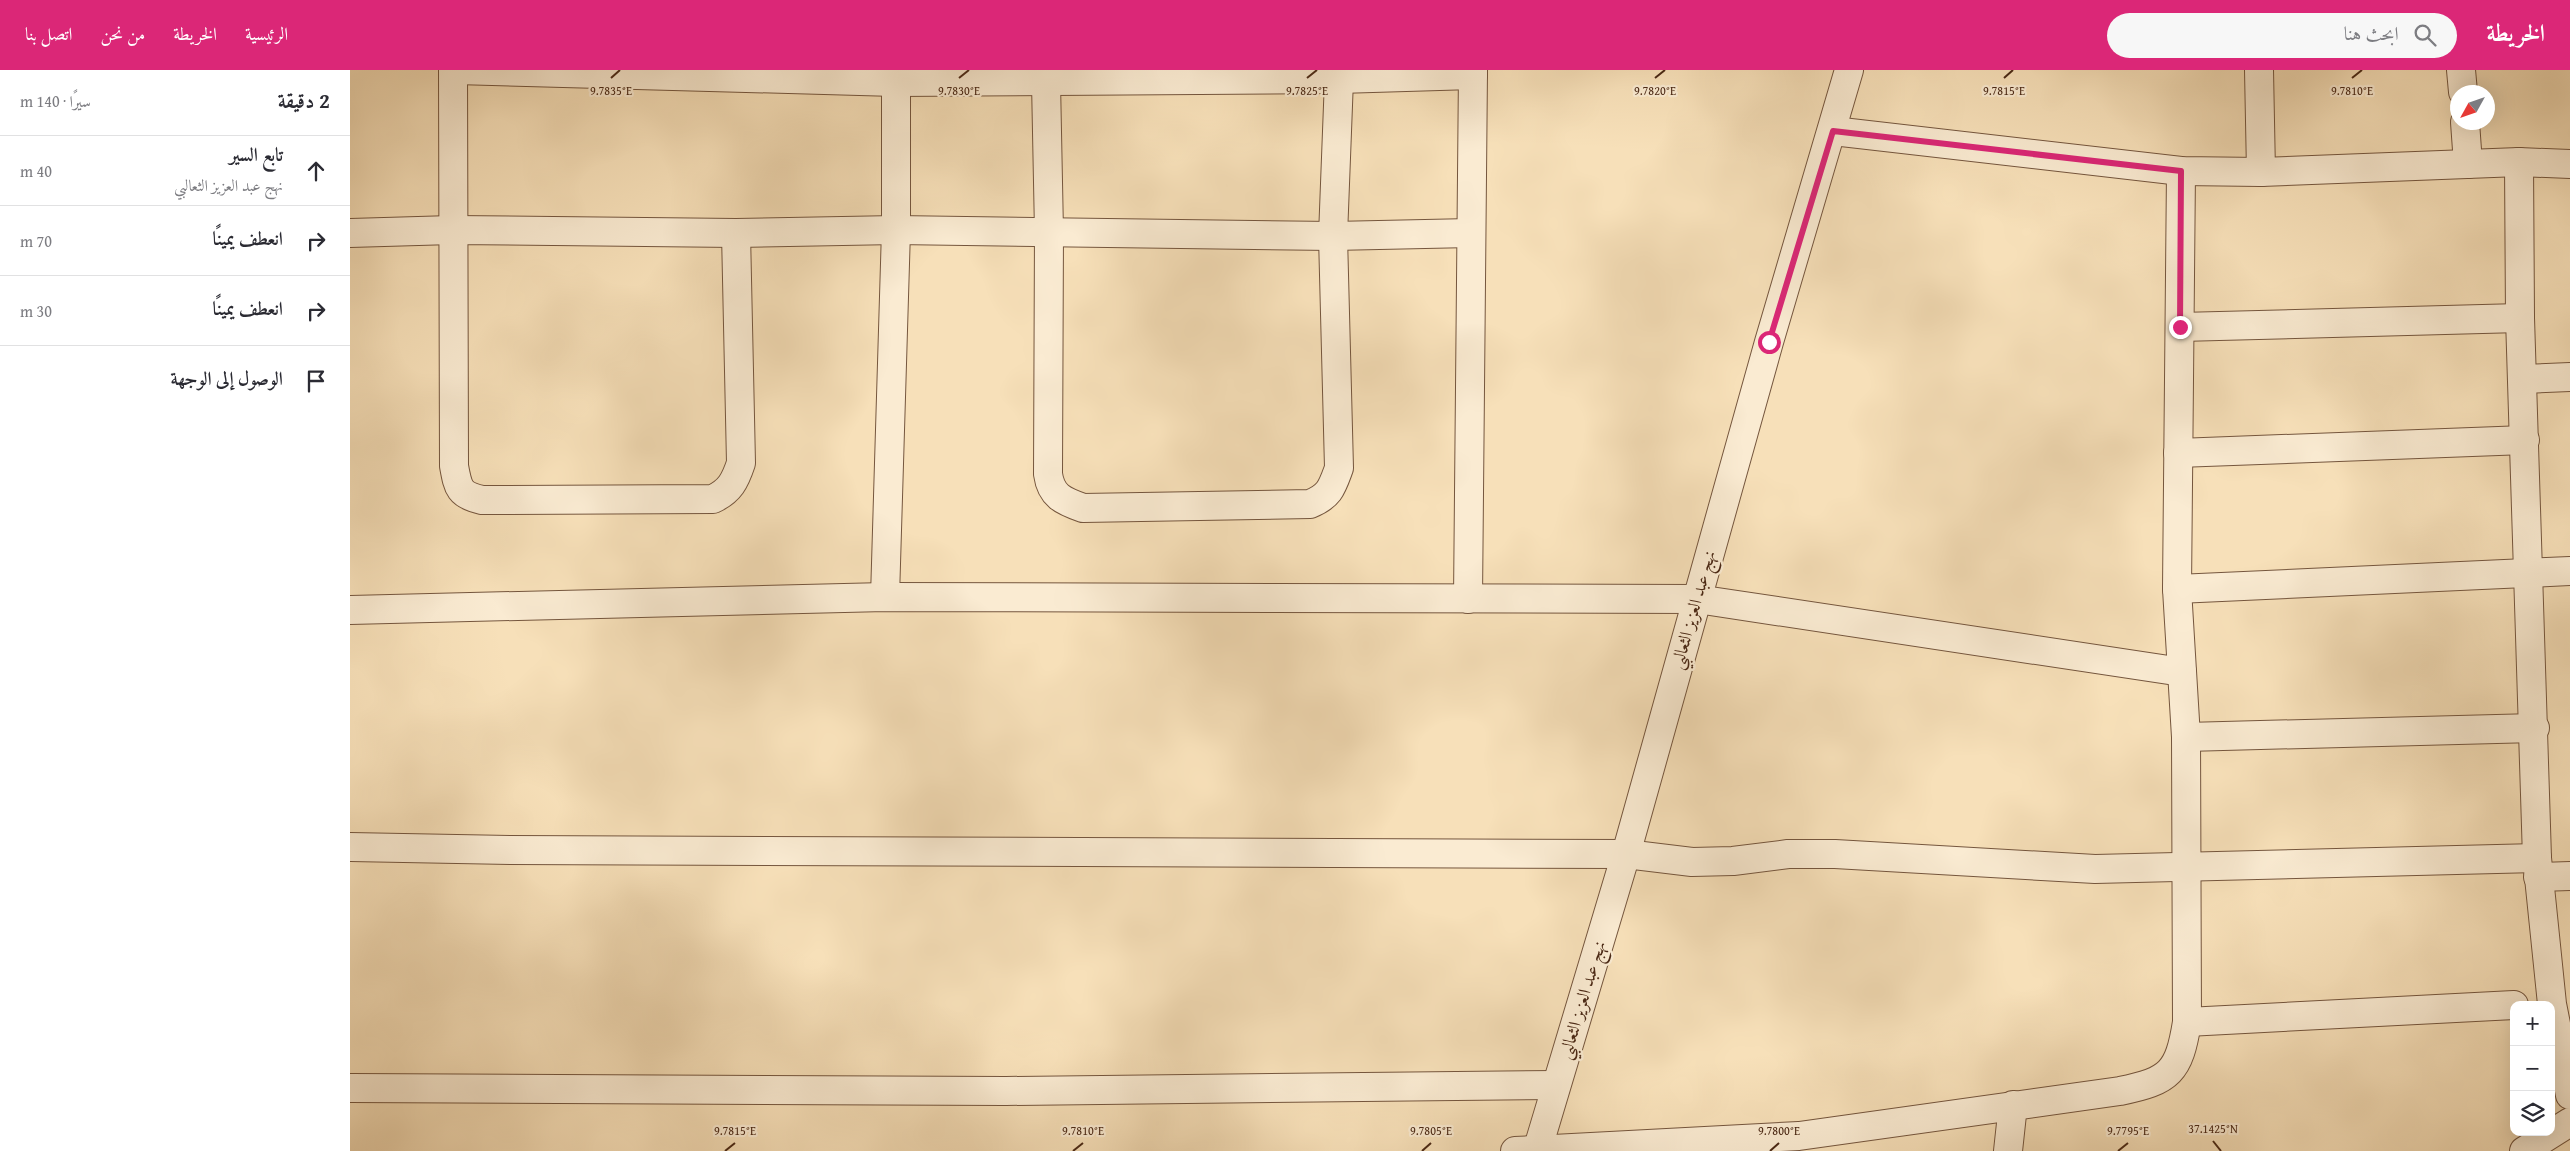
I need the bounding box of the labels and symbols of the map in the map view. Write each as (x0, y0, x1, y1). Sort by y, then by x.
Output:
text: 9.7835°E (590, 82, 632, 99)
text: 9.7830°E (938, 82, 980, 99)
text: 9.7825°E (1286, 82, 1328, 99)
text: 9.7820°E (1634, 82, 1676, 99)
text: 9.7815°E (1983, 82, 2025, 99)
text: 9.7810°E (2331, 82, 2373, 99)
north arrow (2450, 85, 2495, 130)
route end (2169, 316, 2192, 339)
route start (1758, 331, 1781, 354)
street label: نهج عبد العزيز الثعالبي (1663, 547, 1726, 674)
street label: نهج عبد العزيز الثعالبي (1551, 937, 1616, 1064)
text: 37.1425°N (2188, 1120, 2238, 1137)
text: 9.7815°E (714, 1122, 756, 1139)
text: 9.7810°E (1062, 1122, 1104, 1139)
text: 9.7805°E (1410, 1122, 1452, 1139)
text: 9.7800°E (1758, 1122, 1800, 1139)
text: 9.7795°E (2107, 1122, 2149, 1139)

